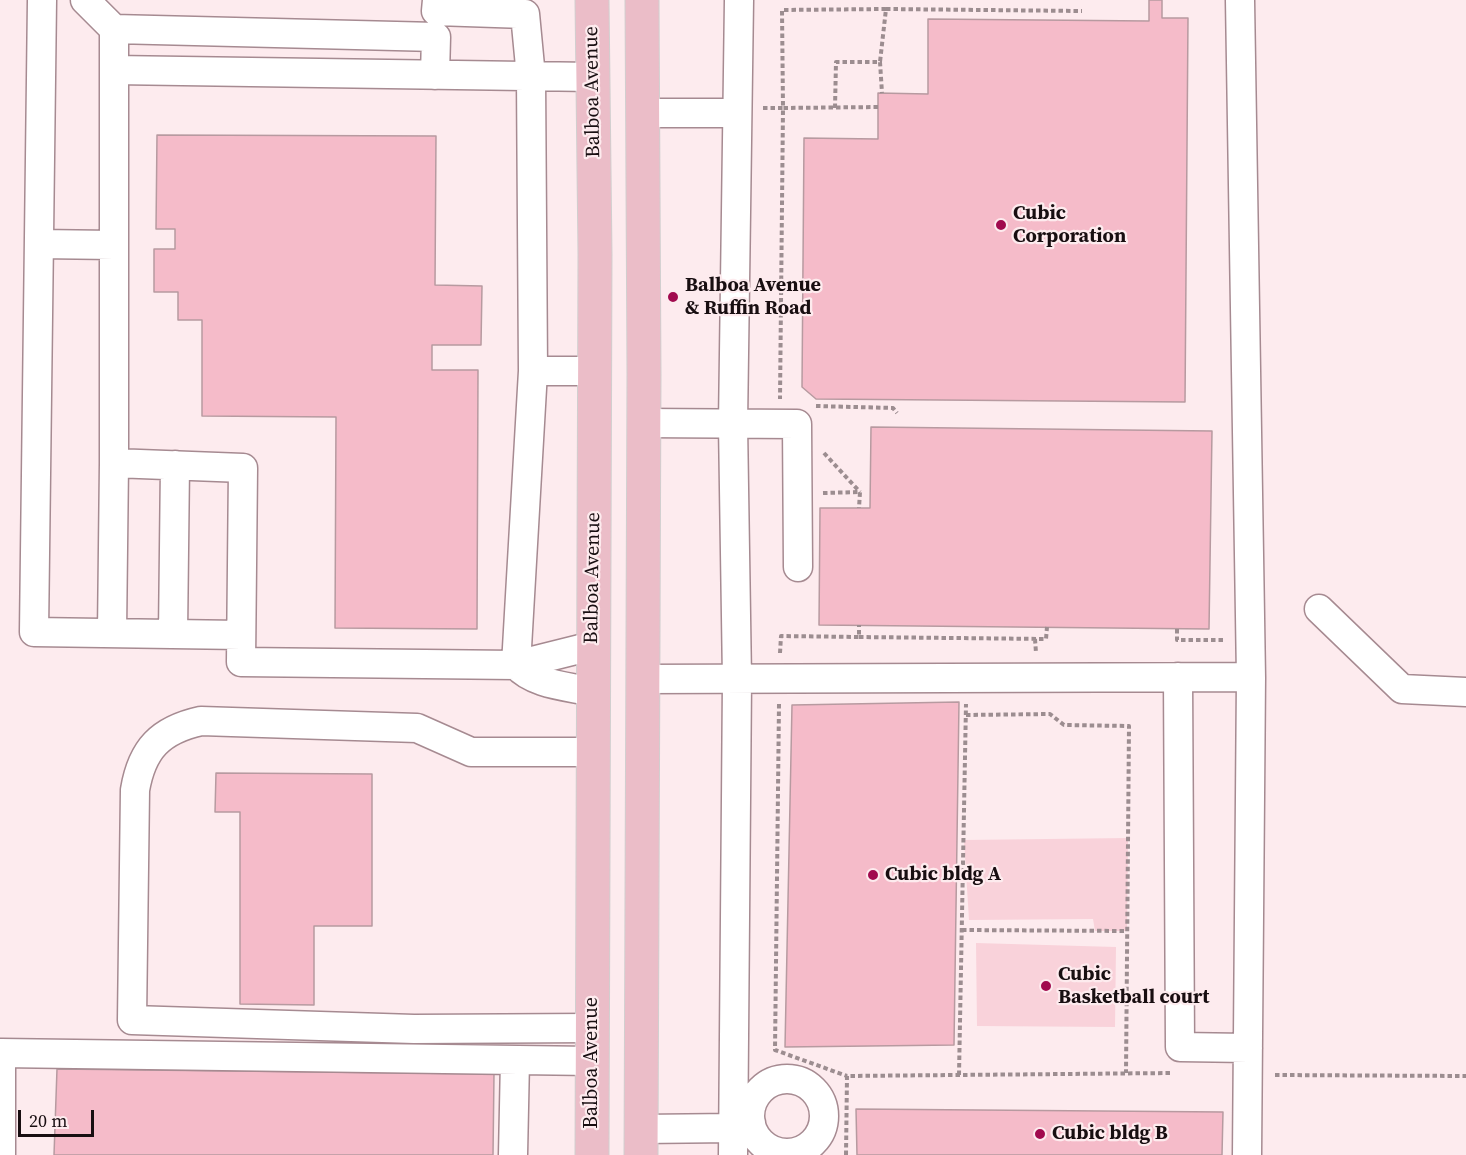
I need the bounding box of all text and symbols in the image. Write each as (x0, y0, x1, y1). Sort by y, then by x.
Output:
street label: Balboa Avenue (580, 26, 606, 158)
place label: Cubic Corporation (1013, 202, 1126, 249)
marker: Cubic Corporation (994, 218, 1008, 232)
place label: Balboa Avenue & Ruffin Road (685, 274, 821, 321)
marker: Balboa Avenue & Ruffin Road (666, 290, 680, 304)
street label: Balboa Avenue (580, 512, 606, 644)
place label: Cubic bldg A (885, 863, 1001, 887)
marker: Cubic bldg A (866, 868, 880, 882)
place label: Cubic Basketball court (1058, 963, 1209, 1010)
marker: Cubic Basketball court (1039, 979, 1053, 993)
street label: Balboa Avenue (580, 997, 604, 1129)
scale bar (21, 1098, 98, 1136)
text: 20 m (29, 1108, 67, 1133)
place label: Cubic bldg B (1052, 1122, 1168, 1146)
marker: Cubic bldg B (1033, 1127, 1047, 1141)

